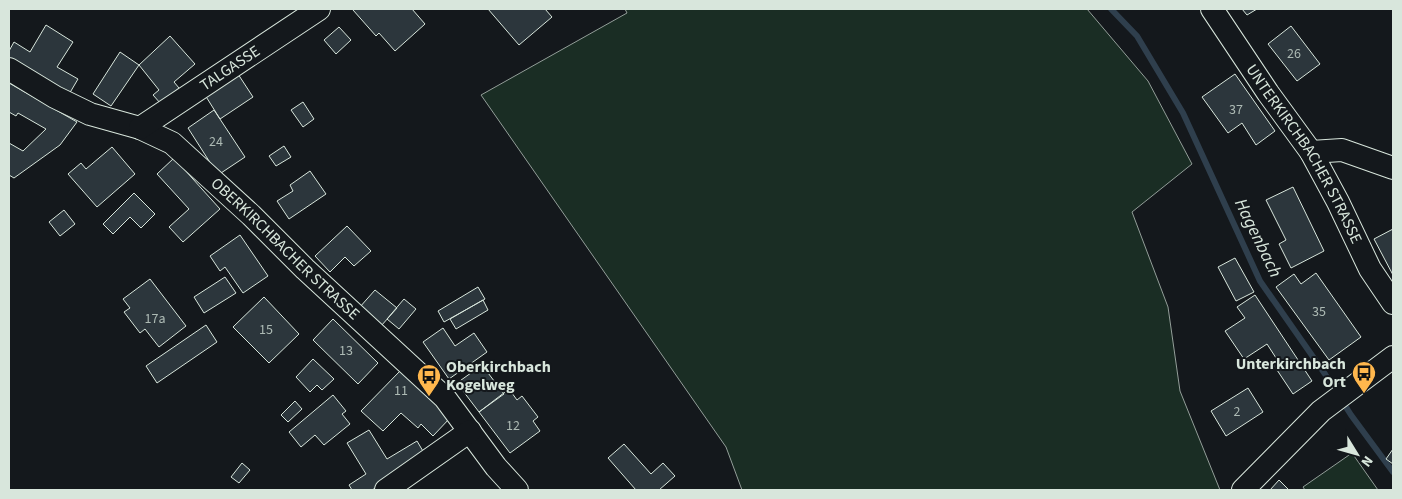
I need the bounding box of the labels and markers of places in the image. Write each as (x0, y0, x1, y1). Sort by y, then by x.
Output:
place label: Unterkirchbach Ort (1236, 353, 1346, 393)
place label: Oberkirchbach Kogelweg (446, 356, 551, 396)
bus stop icon: Unterkirchbach Ort (1351, 360, 1377, 394)
bus stop icon: Oberkirchbach Kogelweg (416, 363, 442, 397)

